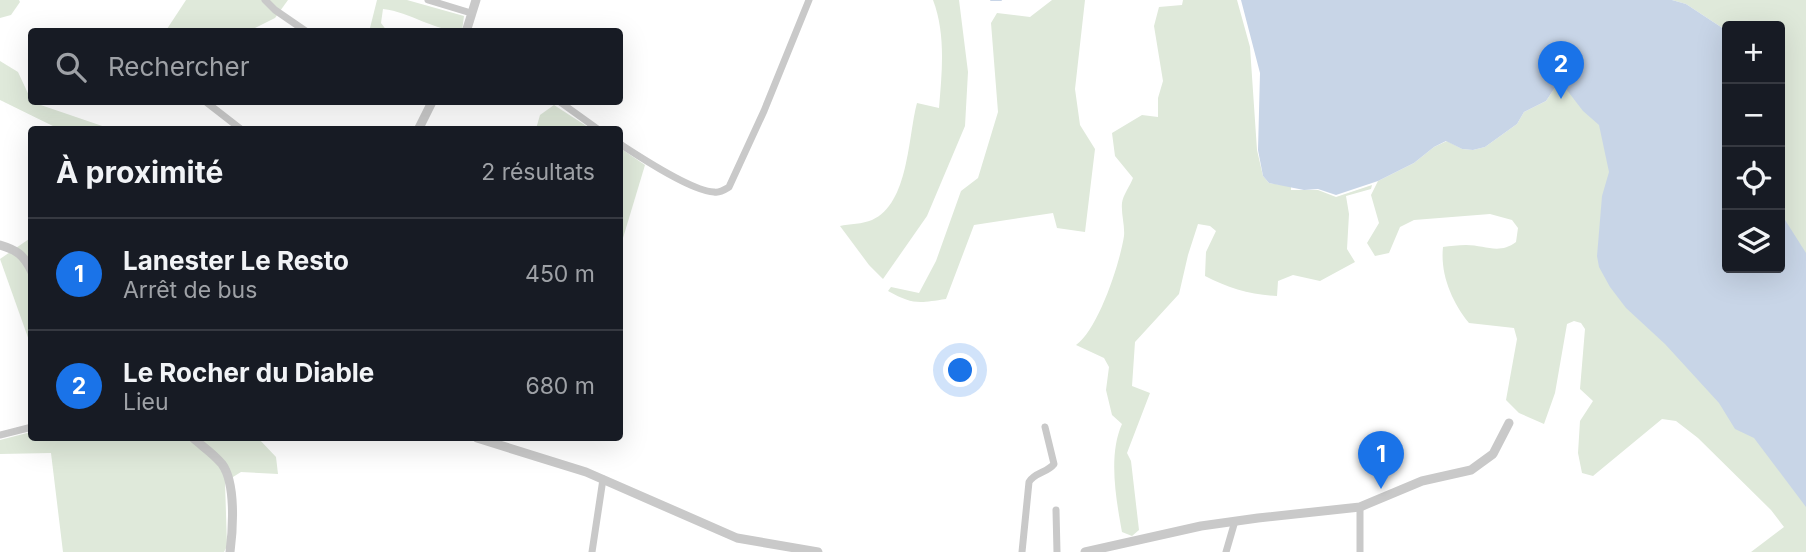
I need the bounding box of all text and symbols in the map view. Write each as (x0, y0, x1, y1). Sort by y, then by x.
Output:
map controls (1722, 21, 1785, 273)
button: + (1722, 21, 1785, 84)
search box (28, 28, 623, 105)
pin: 2 (1538, 41, 1584, 99)
icon: search (52, 48, 90, 86)
text: Rechercher (108, 51, 249, 82)
button: − (1722, 84, 1785, 147)
button: locate (1722, 147, 1785, 210)
text: À proximité (56, 154, 223, 190)
text: 2 résultats (481, 158, 595, 186)
button: layers (1722, 210, 1785, 273)
text: Lanester Le Resto (123, 245, 349, 276)
text: 1 (74, 260, 84, 288)
text: 450 m (525, 260, 595, 288)
text: Arrêt de bus (123, 276, 257, 304)
your location (943, 353, 977, 387)
text: Le Rocher du Diable (123, 357, 374, 388)
text: 2 (72, 372, 86, 400)
text: 680 m (525, 372, 595, 400)
text: Lieu (123, 388, 169, 416)
pin: 1 (1358, 431, 1404, 489)

